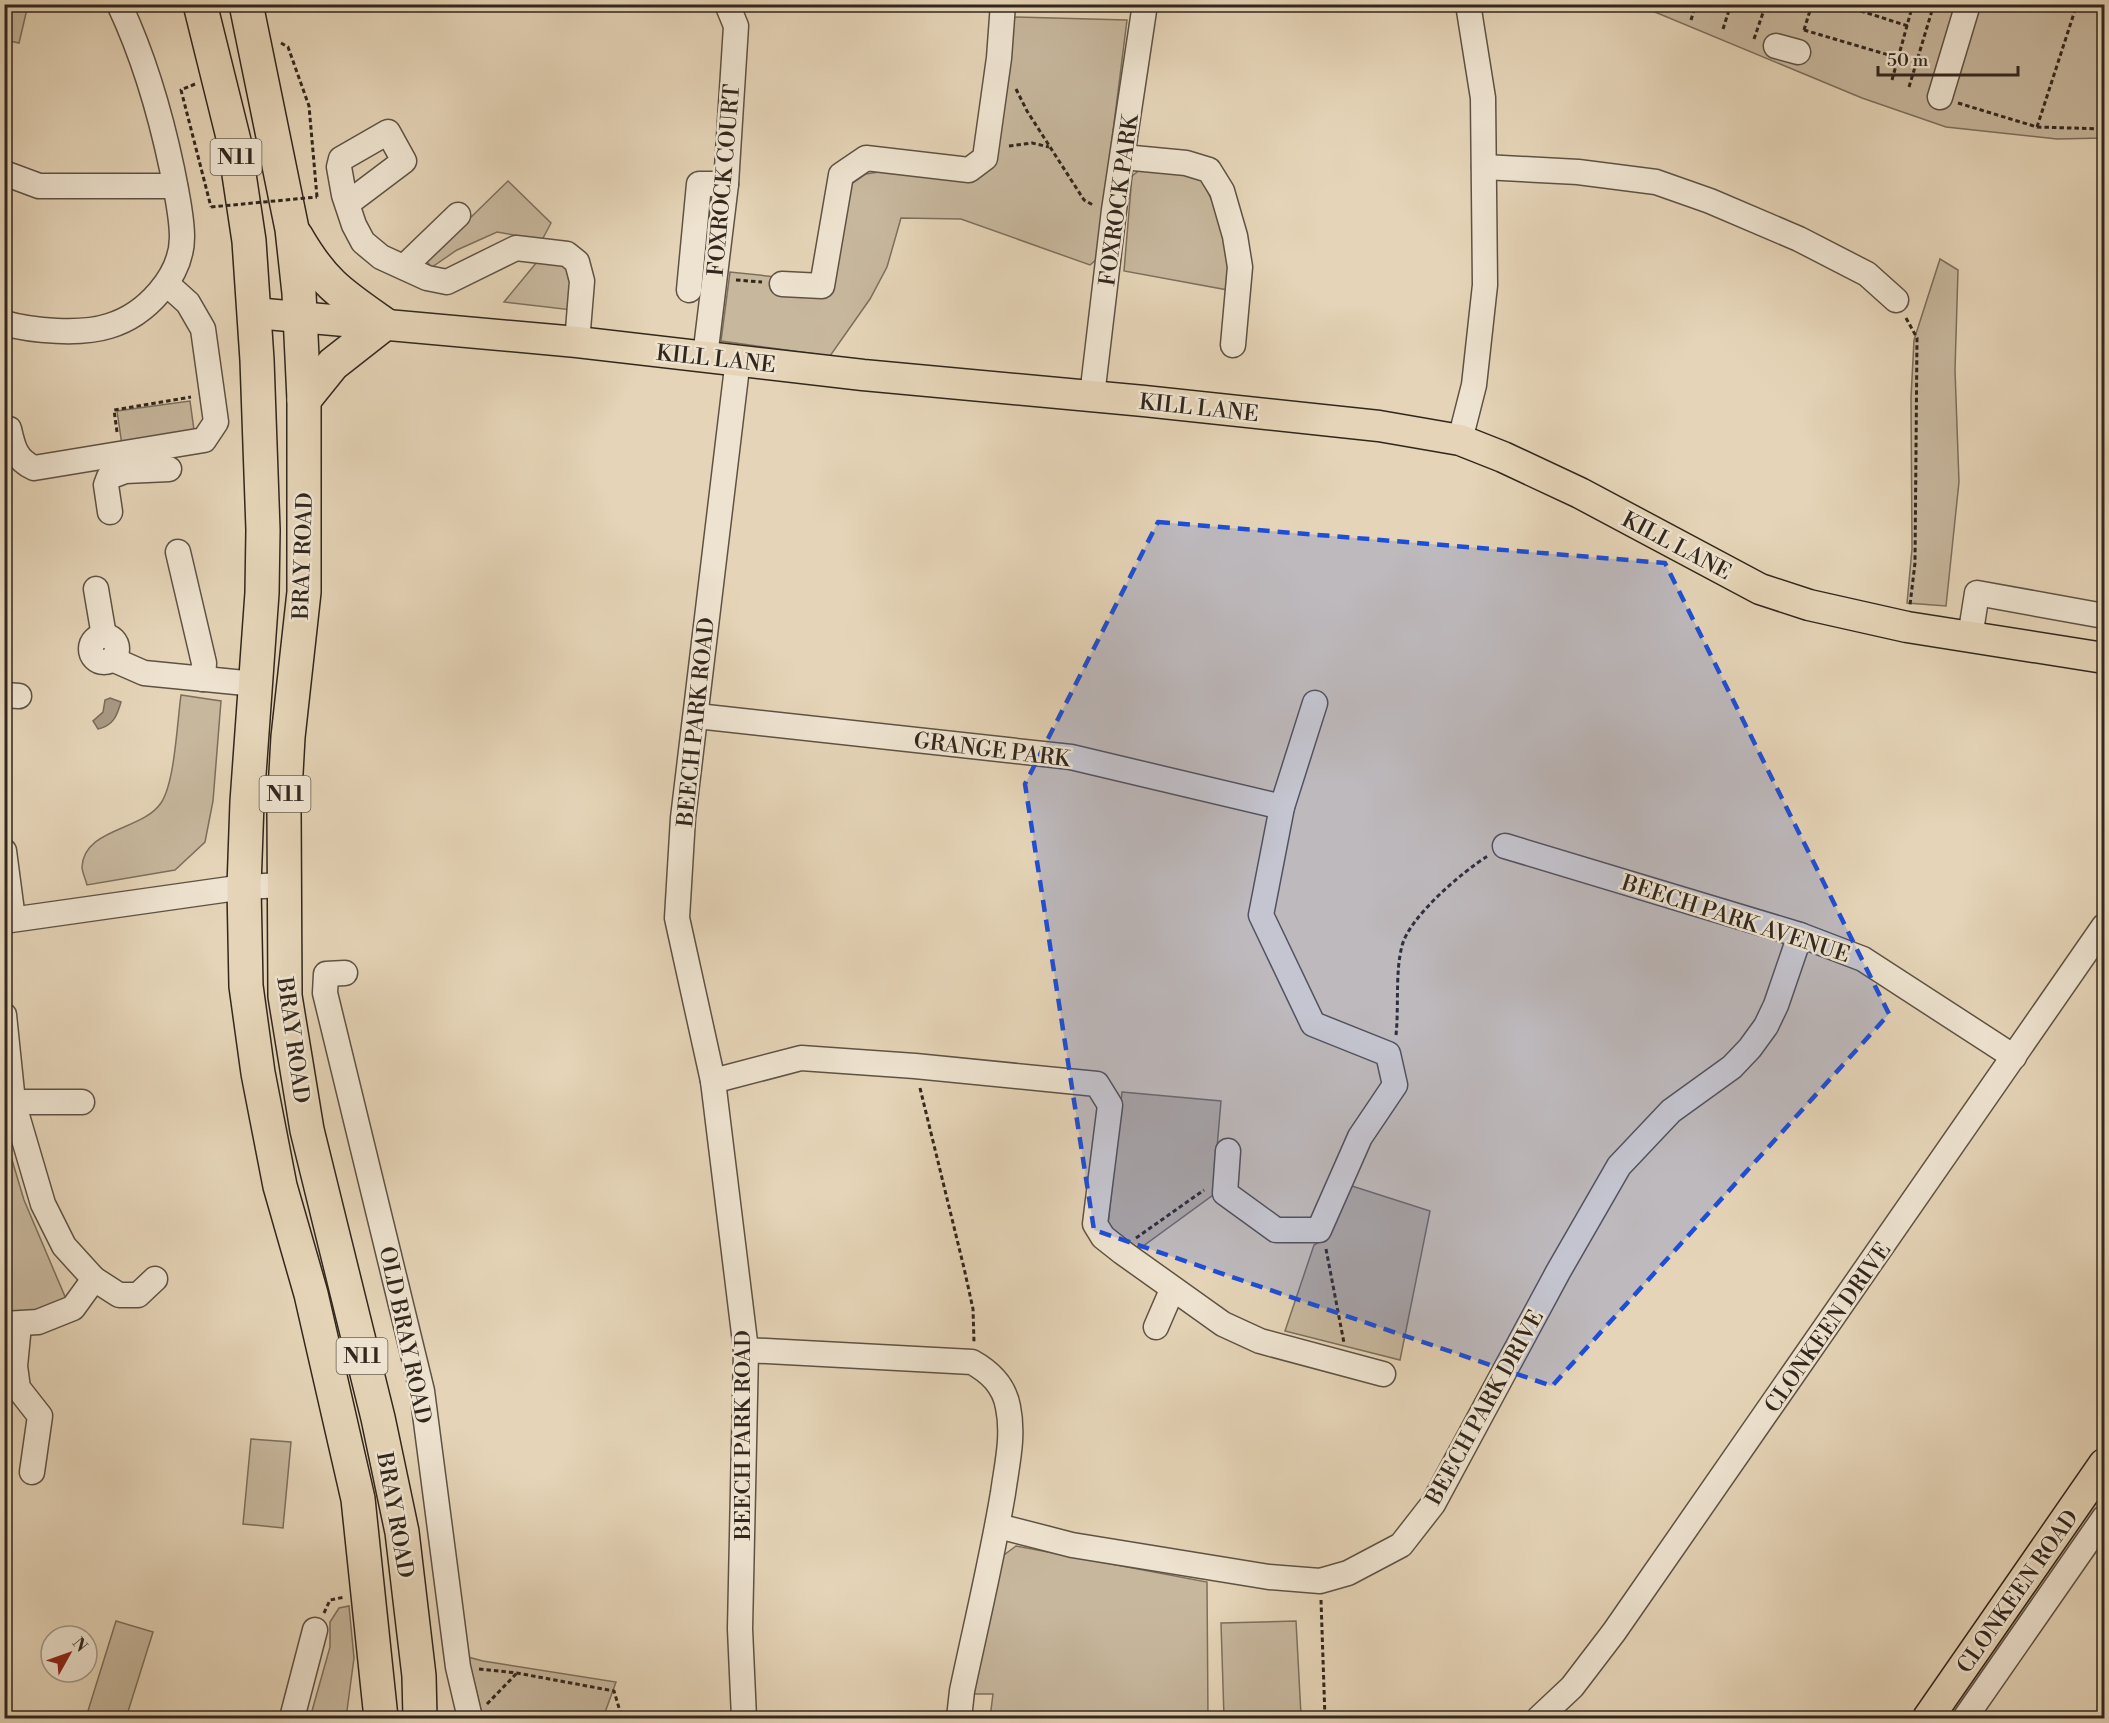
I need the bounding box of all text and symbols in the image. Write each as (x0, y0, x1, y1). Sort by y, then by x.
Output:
scale bar (1878, 39, 2018, 77)
text: 50 m (1887, 49, 1929, 72)
street label: FOXROCK COURT (703, 83, 746, 277)
street label: FOXROCK PARK (1094, 111, 1145, 288)
road number: N11 (210, 139, 262, 175)
street label: KILL LANE (655, 340, 777, 379)
street label: KILL LANE (1138, 389, 1260, 428)
street label: BRAY ROAD (288, 492, 319, 621)
street label: KILL LANE (1617, 506, 1736, 586)
street label: BEECH PARK ROAD (672, 616, 721, 829)
street label: GRANGE PARK (912, 727, 1074, 774)
road number: N11 (260, 776, 310, 812)
street label: BEECH PARK AVENUE (1617, 869, 1853, 969)
street label: BRAY ROAD (270, 974, 315, 1105)
street label: CLONKEEN DRIVE (1759, 1238, 1897, 1418)
street label: OLD BRAY ROAD (373, 1244, 437, 1426)
street label: BEECH PARK DRIVE (1420, 1306, 1550, 1511)
street label: BEECH PARK ROAD (730, 1330, 757, 1541)
road number: N11 (336, 1338, 388, 1374)
street label: BRAY ROAD (370, 1449, 419, 1580)
street label: CLONKEEN ROAD (1952, 1505, 2085, 1679)
north arrow (39, 1624, 99, 1684)
text: N (68, 1634, 92, 1657)

